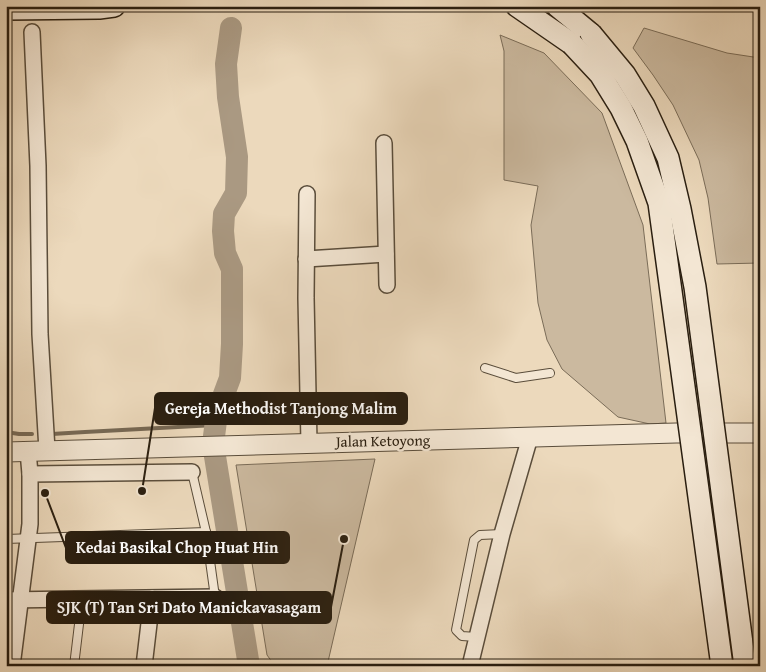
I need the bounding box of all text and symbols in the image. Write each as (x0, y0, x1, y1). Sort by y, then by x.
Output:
callout: Gereja Methodist Tanjong Malim (155, 393, 407, 424)
text: Gereja Methodist Tanjong Malim (165, 396, 397, 420)
street label: Jalan Ketoyong (334, 429, 431, 452)
callout: Kedai Basikal Chop Huat Hin (66, 532, 289, 563)
text: Kedai Basikal Chop Huat Hin (76, 535, 279, 559)
callout: SJK (T) Tan Sri Dato Manickavasagam (47, 592, 331, 623)
text: SJK (T) Tan Sri Dato Manickavasagam (57, 595, 321, 619)

